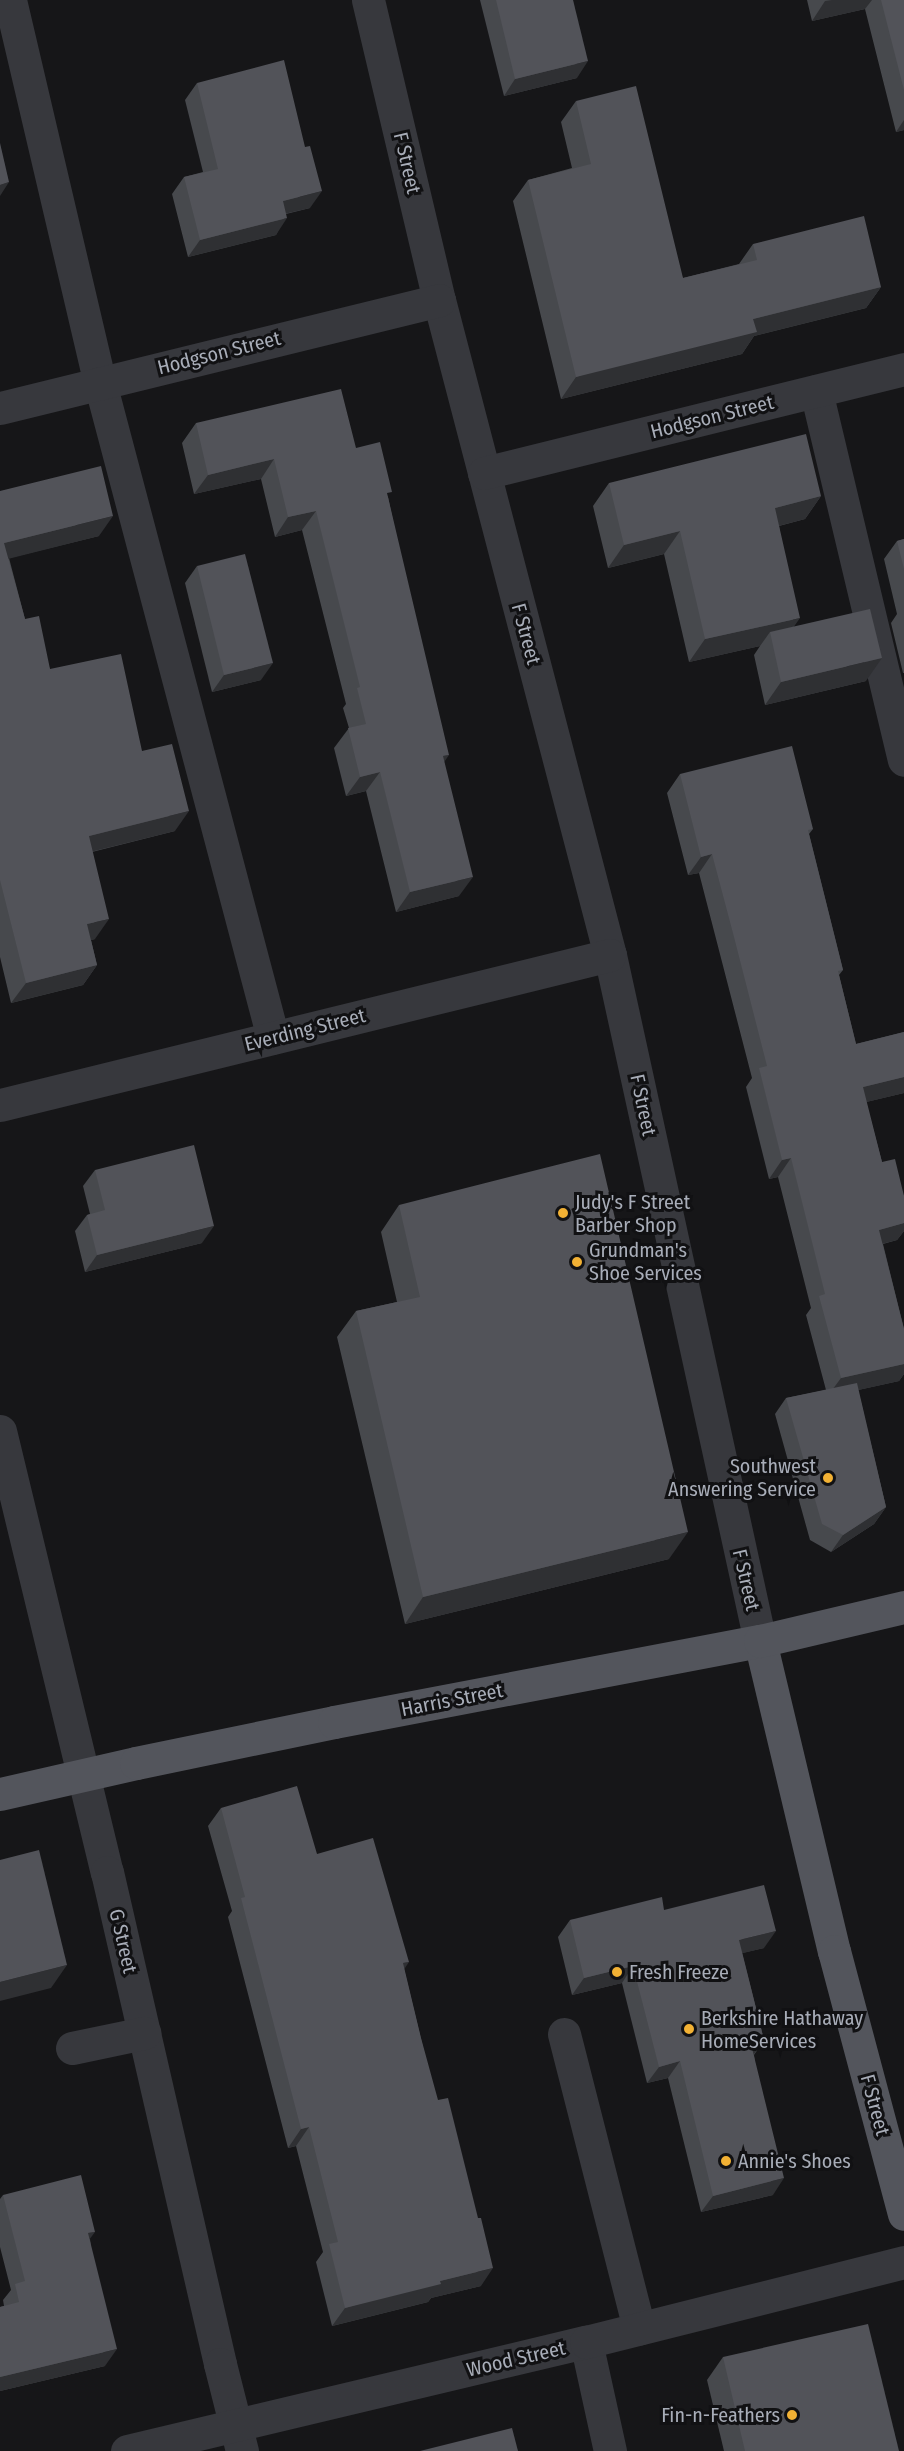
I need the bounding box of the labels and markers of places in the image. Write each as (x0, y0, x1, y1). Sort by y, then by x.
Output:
place label: Judy's F Street Barber Shop (575, 1190, 690, 1237)
marker: Judy's F Street Barber Shop (556, 1206, 570, 1220)
place label: Grundman's Shoe Services (589, 1238, 702, 1285)
marker: Grundman's Shoe Services (570, 1255, 584, 1269)
place label: Southwest Answering Service (668, 1454, 816, 1501)
marker: Southwest Answering Service (821, 1471, 835, 1485)
place label: Fresh Freeze (629, 1960, 729, 1984)
marker: Fresh Freeze (610, 1965, 624, 1979)
place label: Berkshire Hathaway HomeServices (701, 2006, 863, 2053)
marker: Berkshire Hathaway HomeServices (682, 2022, 696, 2036)
place label: Annie's Shoes (738, 2149, 851, 2173)
marker: Annie's Shoes (719, 2154, 733, 2168)
place label: Fin-n-Feathers (661, 2403, 780, 2427)
marker: Fin-n-Feathers (785, 2408, 799, 2422)

